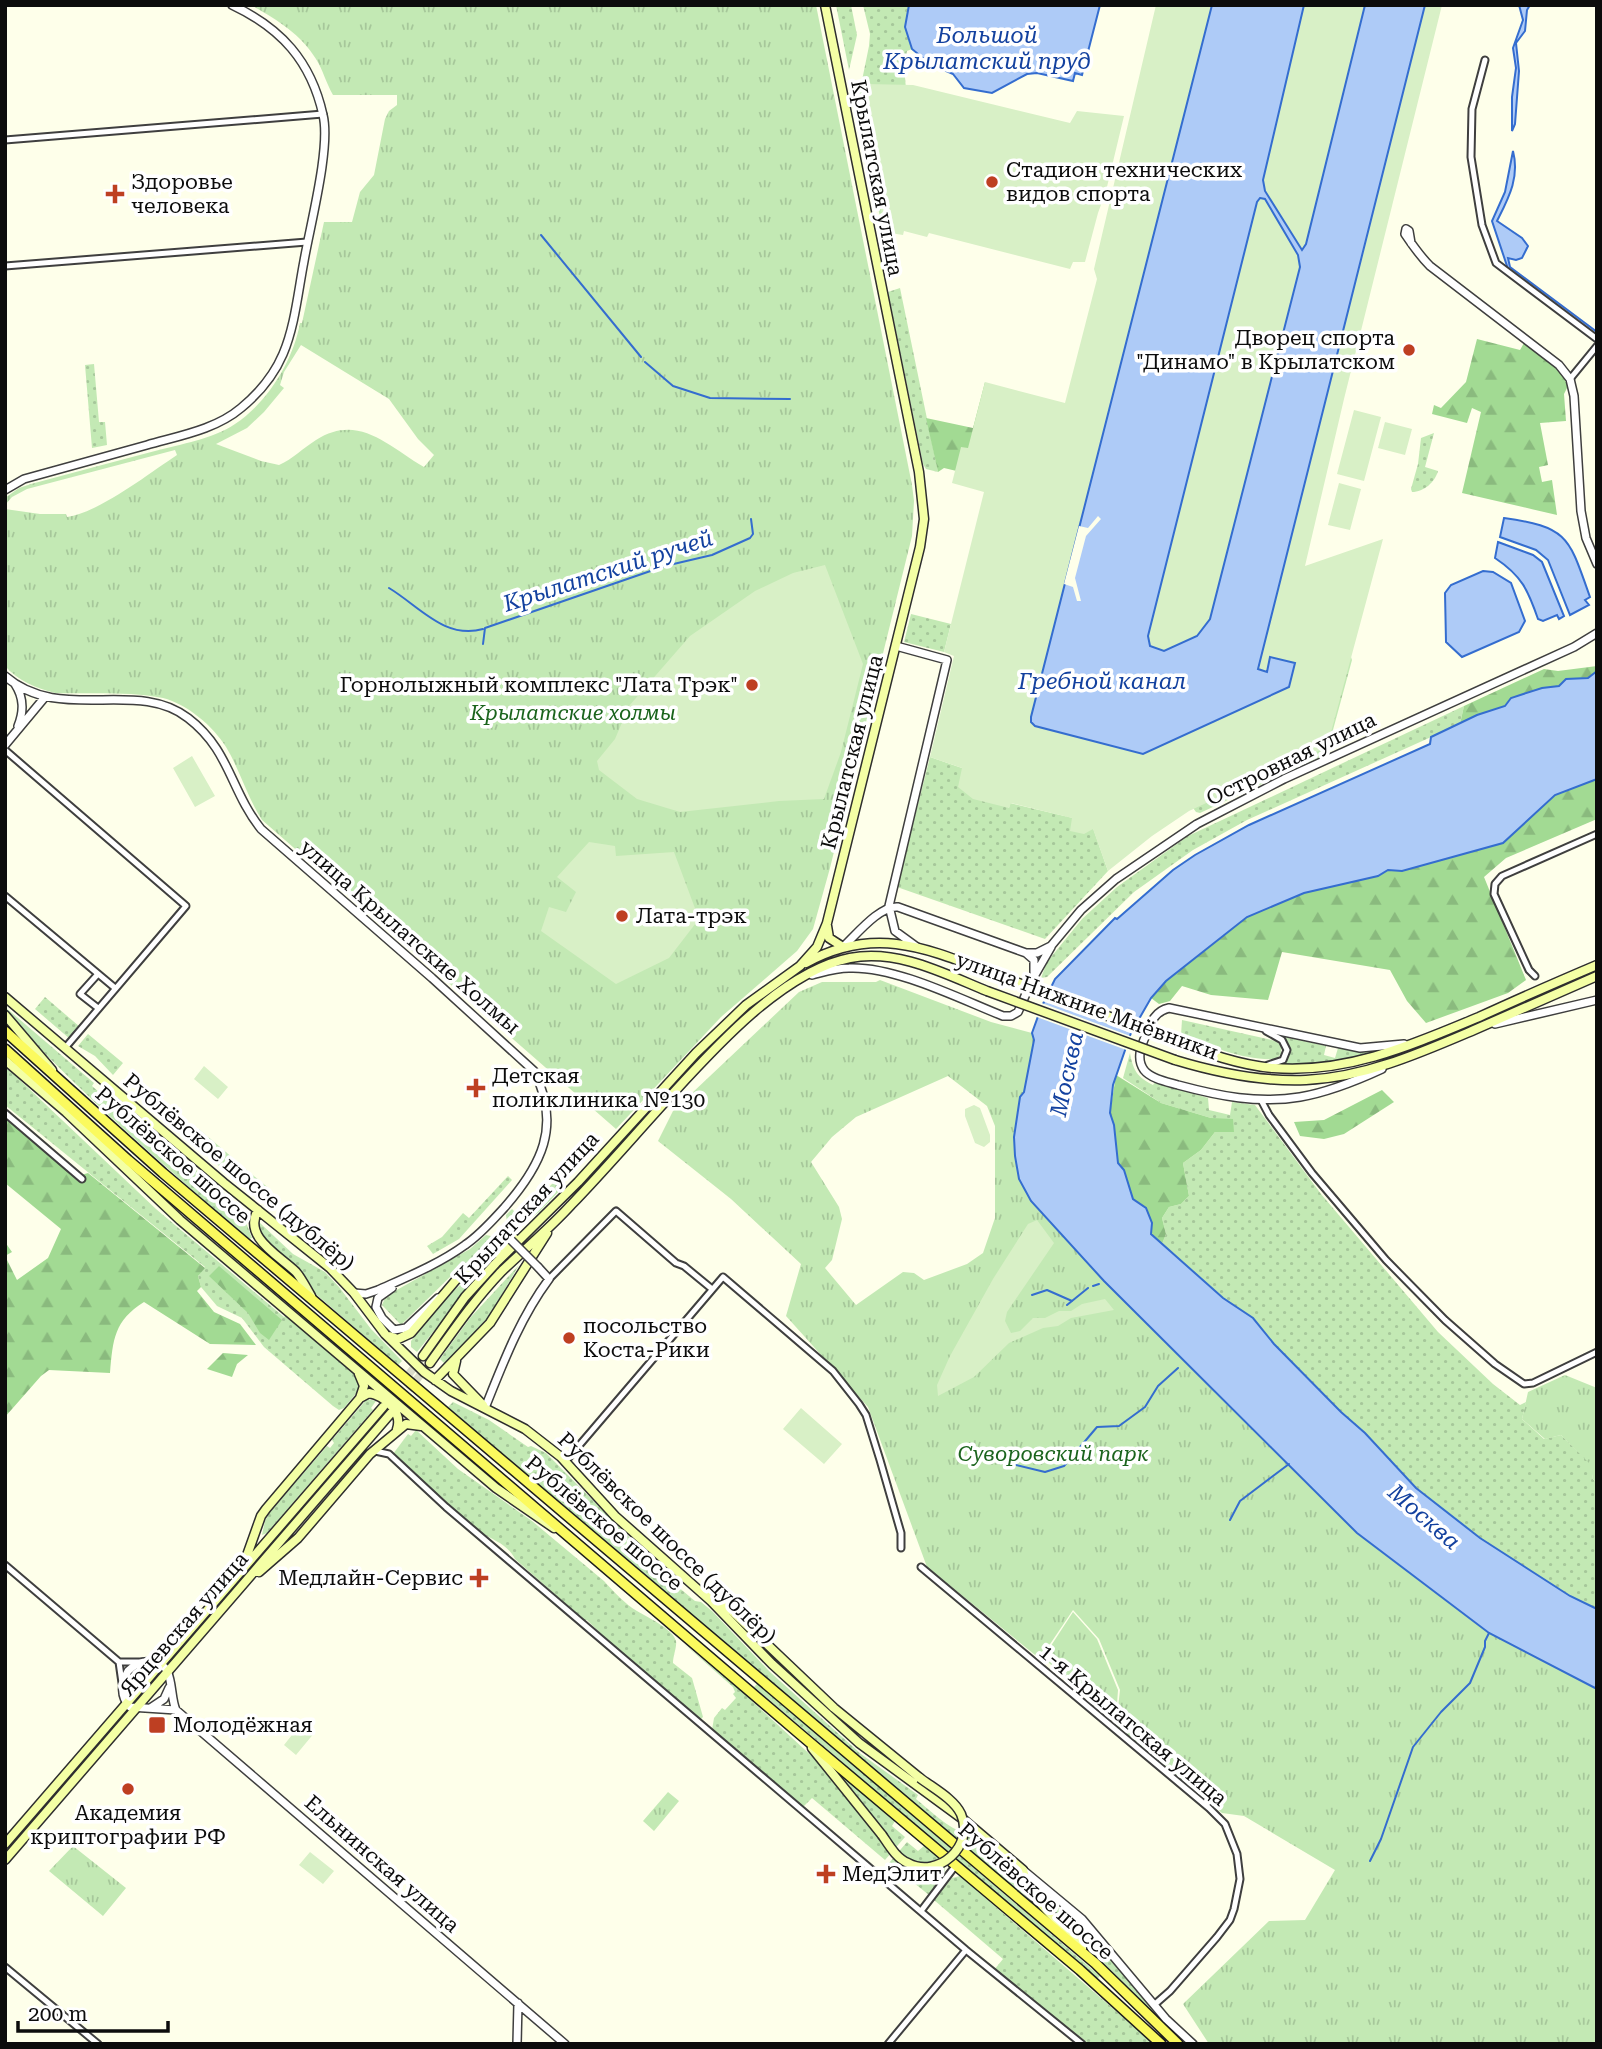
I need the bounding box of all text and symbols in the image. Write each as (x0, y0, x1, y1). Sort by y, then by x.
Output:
water label: Большой Крылатский пруд (882, 22, 1091, 75)
street label: Крылатская улица (846, 78, 908, 279)
place label: Стадион технических видов спорта (1006, 158, 1242, 206)
place label: Здоровье человека (131, 170, 233, 218)
marker: Стадион технических видов спорта (984, 174, 1000, 190)
marker: Здоровье человека (105, 184, 125, 204)
place label: Дворец спорта "Динамо" в Крылатском (1136, 326, 1396, 374)
marker: Дворец спорта "Динамо" в Крылатском (1401, 342, 1417, 358)
water label: Крылатский ручей (499, 524, 716, 618)
street label: Крылатская улица (816, 652, 888, 852)
water label: Гребной канал (1017, 668, 1186, 695)
place label: Горнолыжный комплекс "Лата Трэк" (340, 673, 738, 697)
marker: Горнолыжный комплекс "Лата Трэк" (744, 677, 760, 693)
park label: Крылатские холмы (469, 701, 676, 725)
street label: Островная улица (1202, 707, 1380, 810)
street label: улица Крылатские Холмы (295, 835, 525, 1039)
place label: Лата-трэк (636, 904, 747, 928)
marker: Лата-трэк (614, 908, 630, 924)
street label: улица Нижние Мнёвники (953, 947, 1221, 1065)
water label: Москва (1045, 1029, 1089, 1120)
place label: Детская поликлиника №130 (492, 1064, 705, 1112)
street label: Рублёвское шоссе (дублёр) (119, 1068, 359, 1276)
marker: Детская поликлиника №130 (466, 1078, 486, 1098)
street label: Рублёвское шоссе (91, 1081, 255, 1229)
street label: Крылатская улица (450, 1126, 604, 1289)
place label: посольство Коста-Рики (583, 1314, 710, 1362)
marker: посольство Коста-Рики (561, 1330, 577, 1346)
street label: Рублёвское шоссе (дублёр) (553, 1427, 781, 1649)
park label: Суворовский парк (958, 1442, 1149, 1466)
street label: Рублёвское шоссе (521, 1450, 687, 1596)
water label: Москва (1382, 1478, 1465, 1556)
street label: Ярцевская улица (115, 1547, 253, 1701)
place label: Медлайн-Сервис (278, 1566, 463, 1590)
marker: Медлайн-Сервис (469, 1568, 489, 1588)
street label: 1-я Крылатская улица (1034, 1639, 1232, 1811)
place label: Молодёжная (173, 1713, 313, 1737)
marker: Молодёжная (147, 1715, 167, 1735)
marker: Академия криптографии РФ (120, 1781, 136, 1797)
street label: Ельнинская улица (300, 1790, 465, 1938)
place label: Академия криптографии РФ (30, 1801, 226, 1849)
street label: Рублёвское шоссе (954, 1817, 1118, 1965)
place label: МедЭлит (842, 1862, 942, 1886)
marker: МедЭлит (816, 1864, 836, 1884)
scale bar (18, 1990, 168, 2034)
text: 200 m (28, 2002, 88, 2026)

